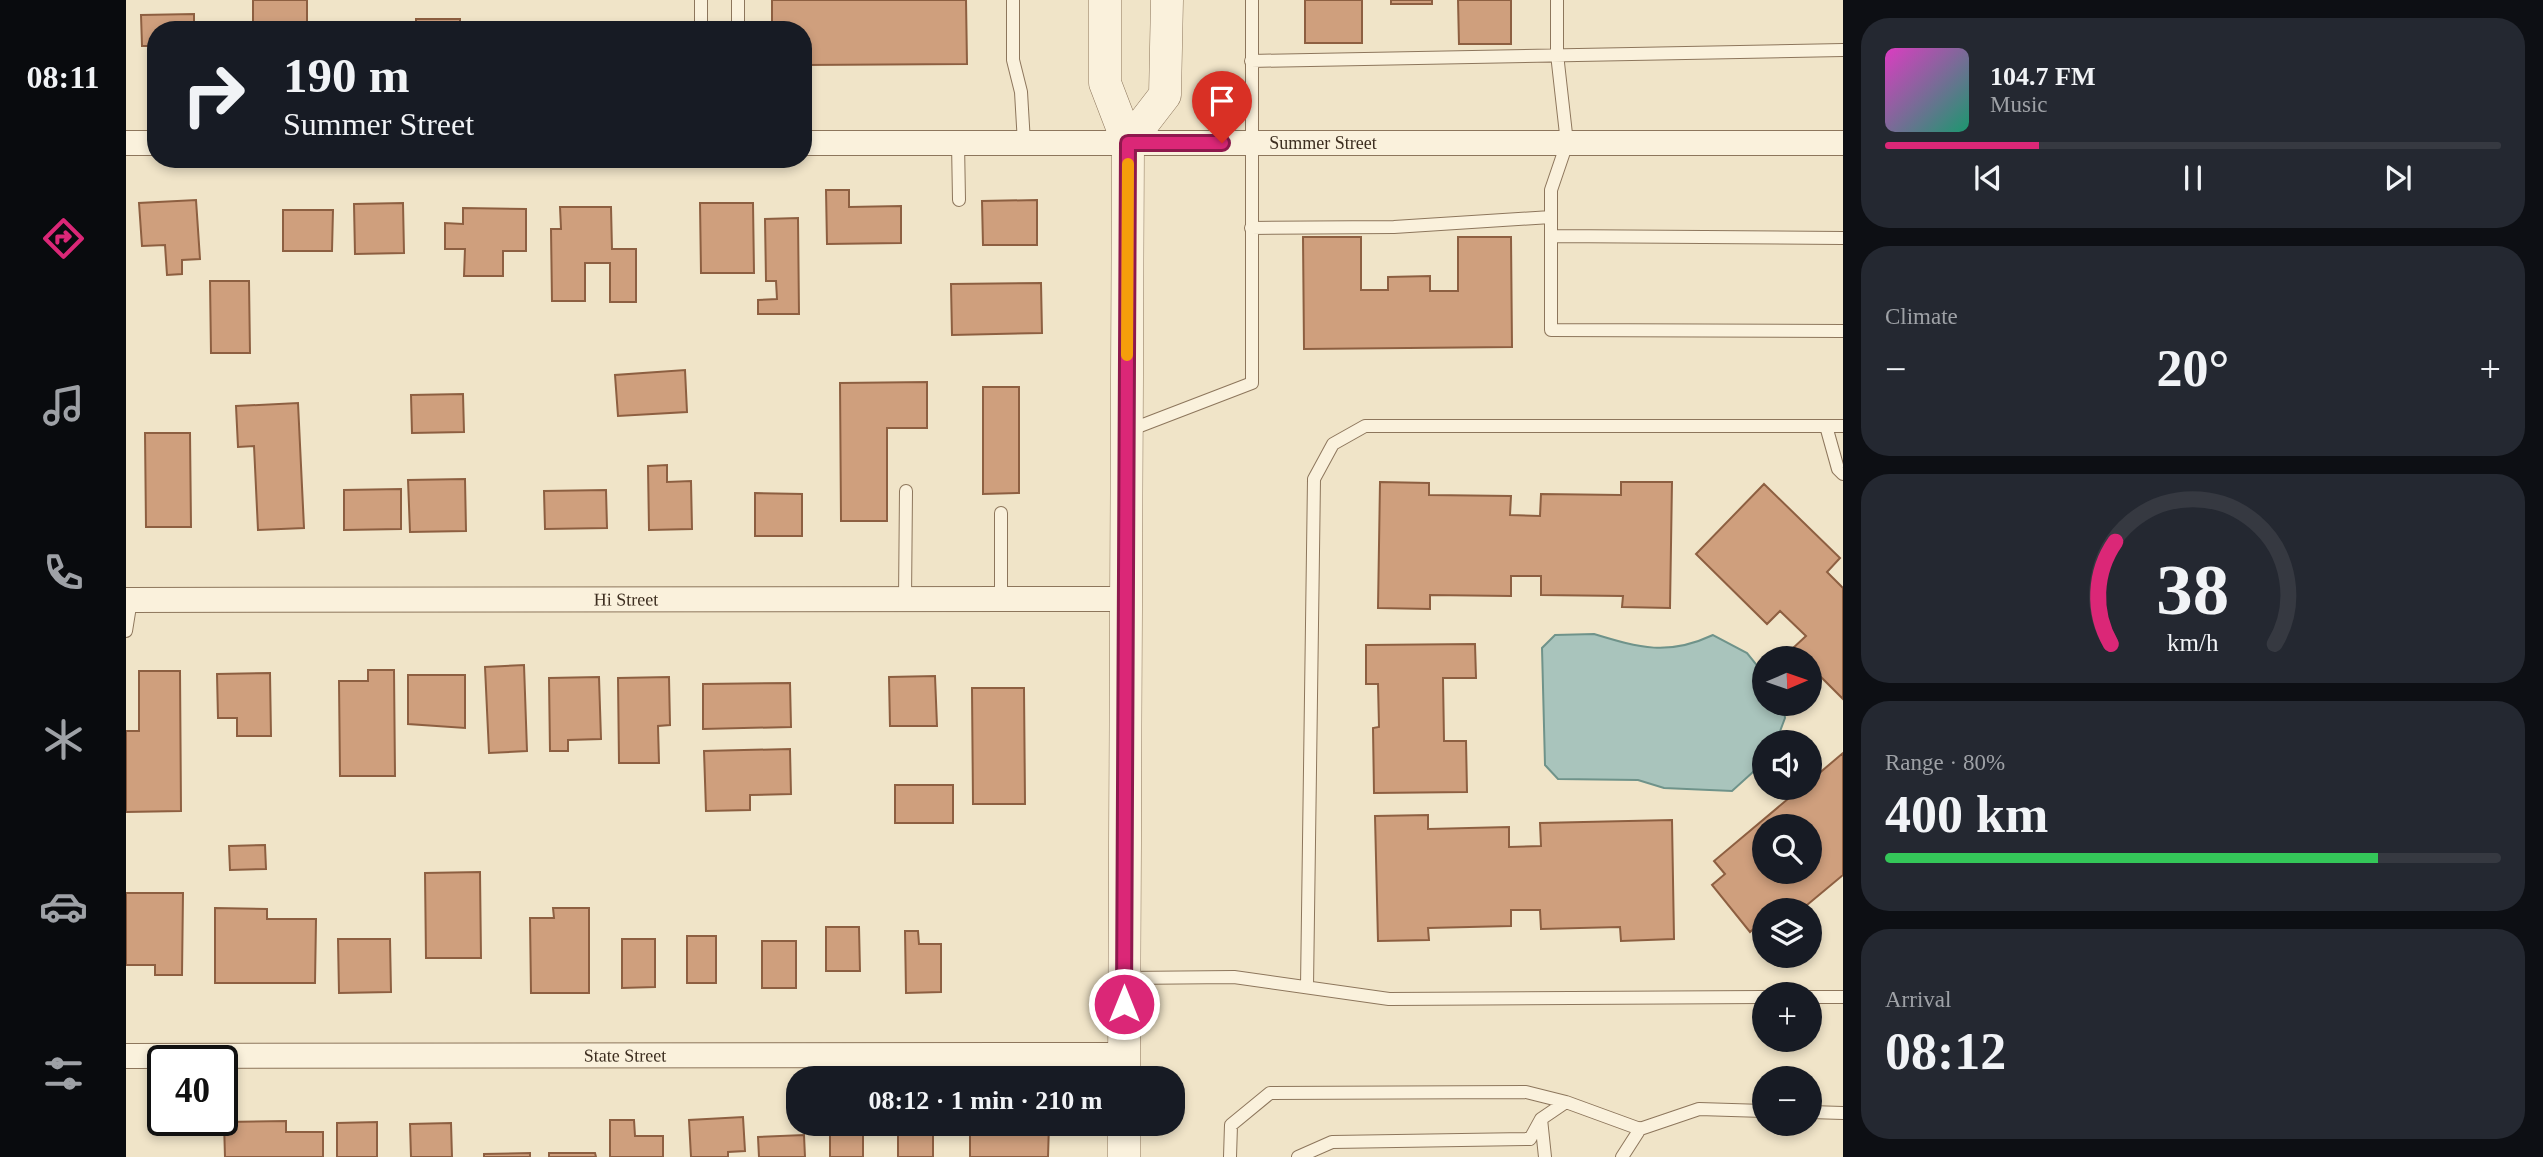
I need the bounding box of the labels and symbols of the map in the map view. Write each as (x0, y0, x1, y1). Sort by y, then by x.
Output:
pin (1192, 71, 1252, 143)
street label: Summer Street (1269, 133, 1377, 153)
street label: Hi Street (594, 589, 658, 610)
north arrow (1752, 646, 1822, 716)
position arrow (1087, 967, 1161, 1041)
speed limit sign: 40 (147, 1045, 238, 1136)
street label: State Street (584, 1045, 666, 1066)

